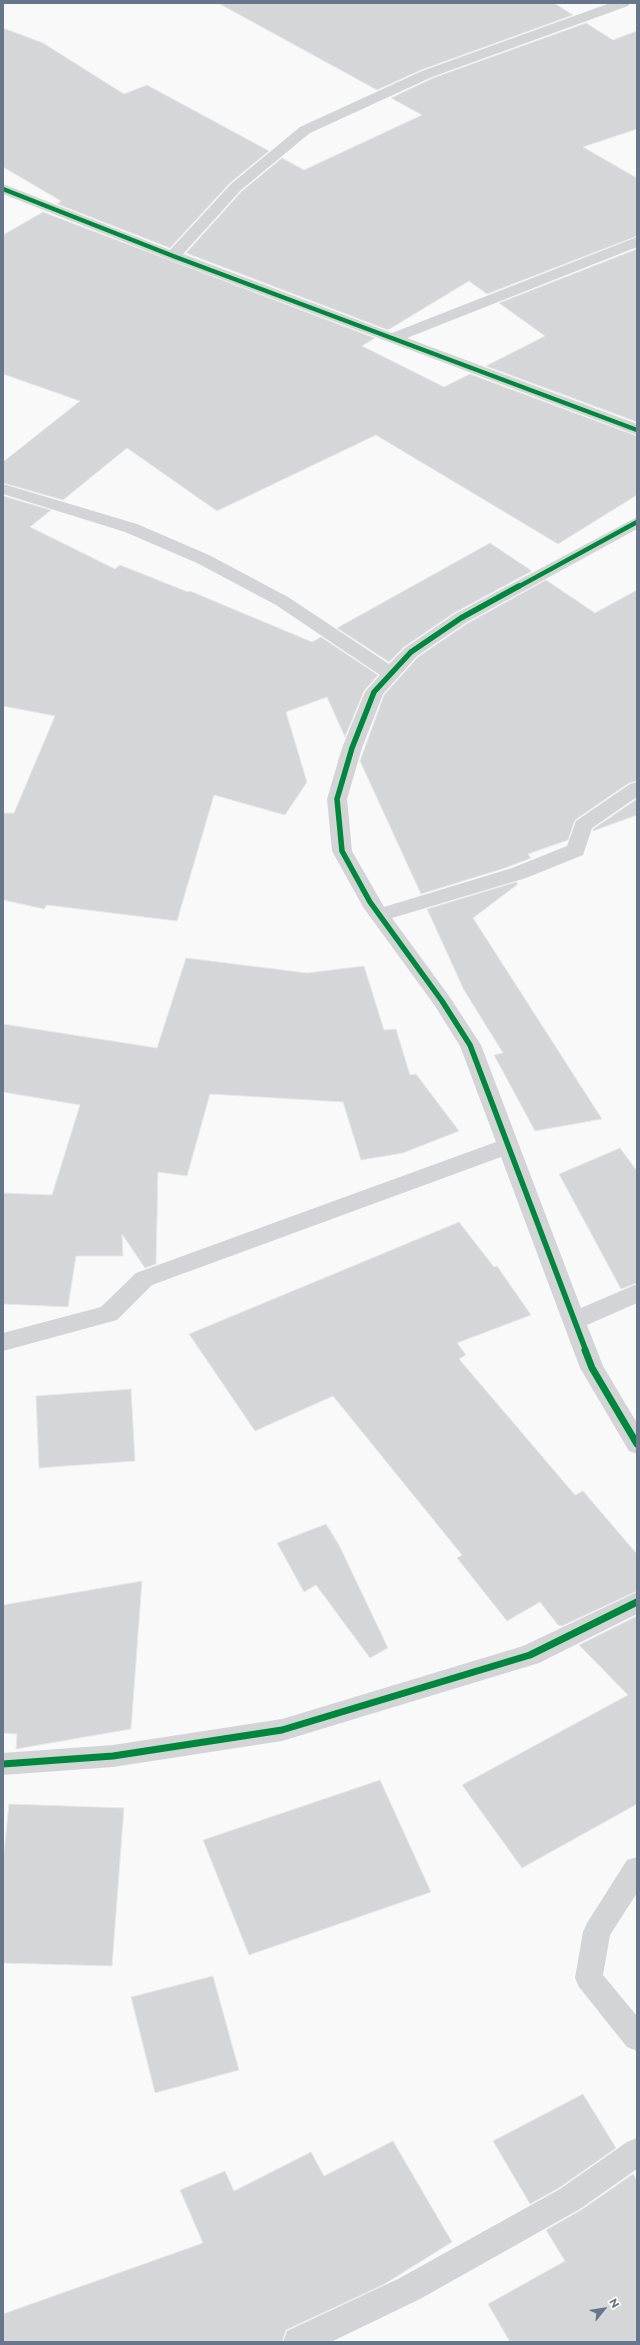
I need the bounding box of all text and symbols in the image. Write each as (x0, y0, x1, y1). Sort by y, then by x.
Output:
north arrow (584, 2289, 624, 2329)
text: N (606, 2296, 623, 2310)

